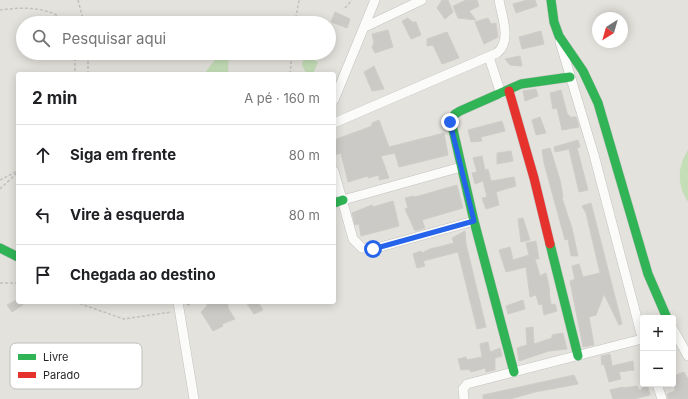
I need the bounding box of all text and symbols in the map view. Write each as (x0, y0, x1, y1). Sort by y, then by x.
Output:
north arrow (592, 12, 628, 48)
search box (16, 16, 336, 60)
icon: search (30, 27, 52, 49)
text: Pesquisar aqui (62, 29, 166, 48)
text: 2 min (32, 88, 77, 108)
text: A pé · 160 m (244, 90, 320, 106)
route end (441, 113, 459, 131)
icon: ahead (32, 144, 54, 166)
text: Siga em frente (70, 145, 176, 164)
text: 80 m (289, 147, 320, 163)
icon: left (32, 204, 54, 226)
text: Vire à esquerda (70, 205, 185, 224)
text: 80 m (289, 207, 320, 223)
route start (364, 240, 382, 258)
icon: arrive (32, 264, 54, 286)
text: Chegada ao destino (70, 265, 216, 284)
map controls (640, 315, 676, 387)
button: + (640, 315, 676, 351)
legend (10, 343, 142, 389)
text: Livre (43, 350, 68, 364)
button: − (640, 351, 676, 387)
text: Parado (43, 368, 80, 382)

